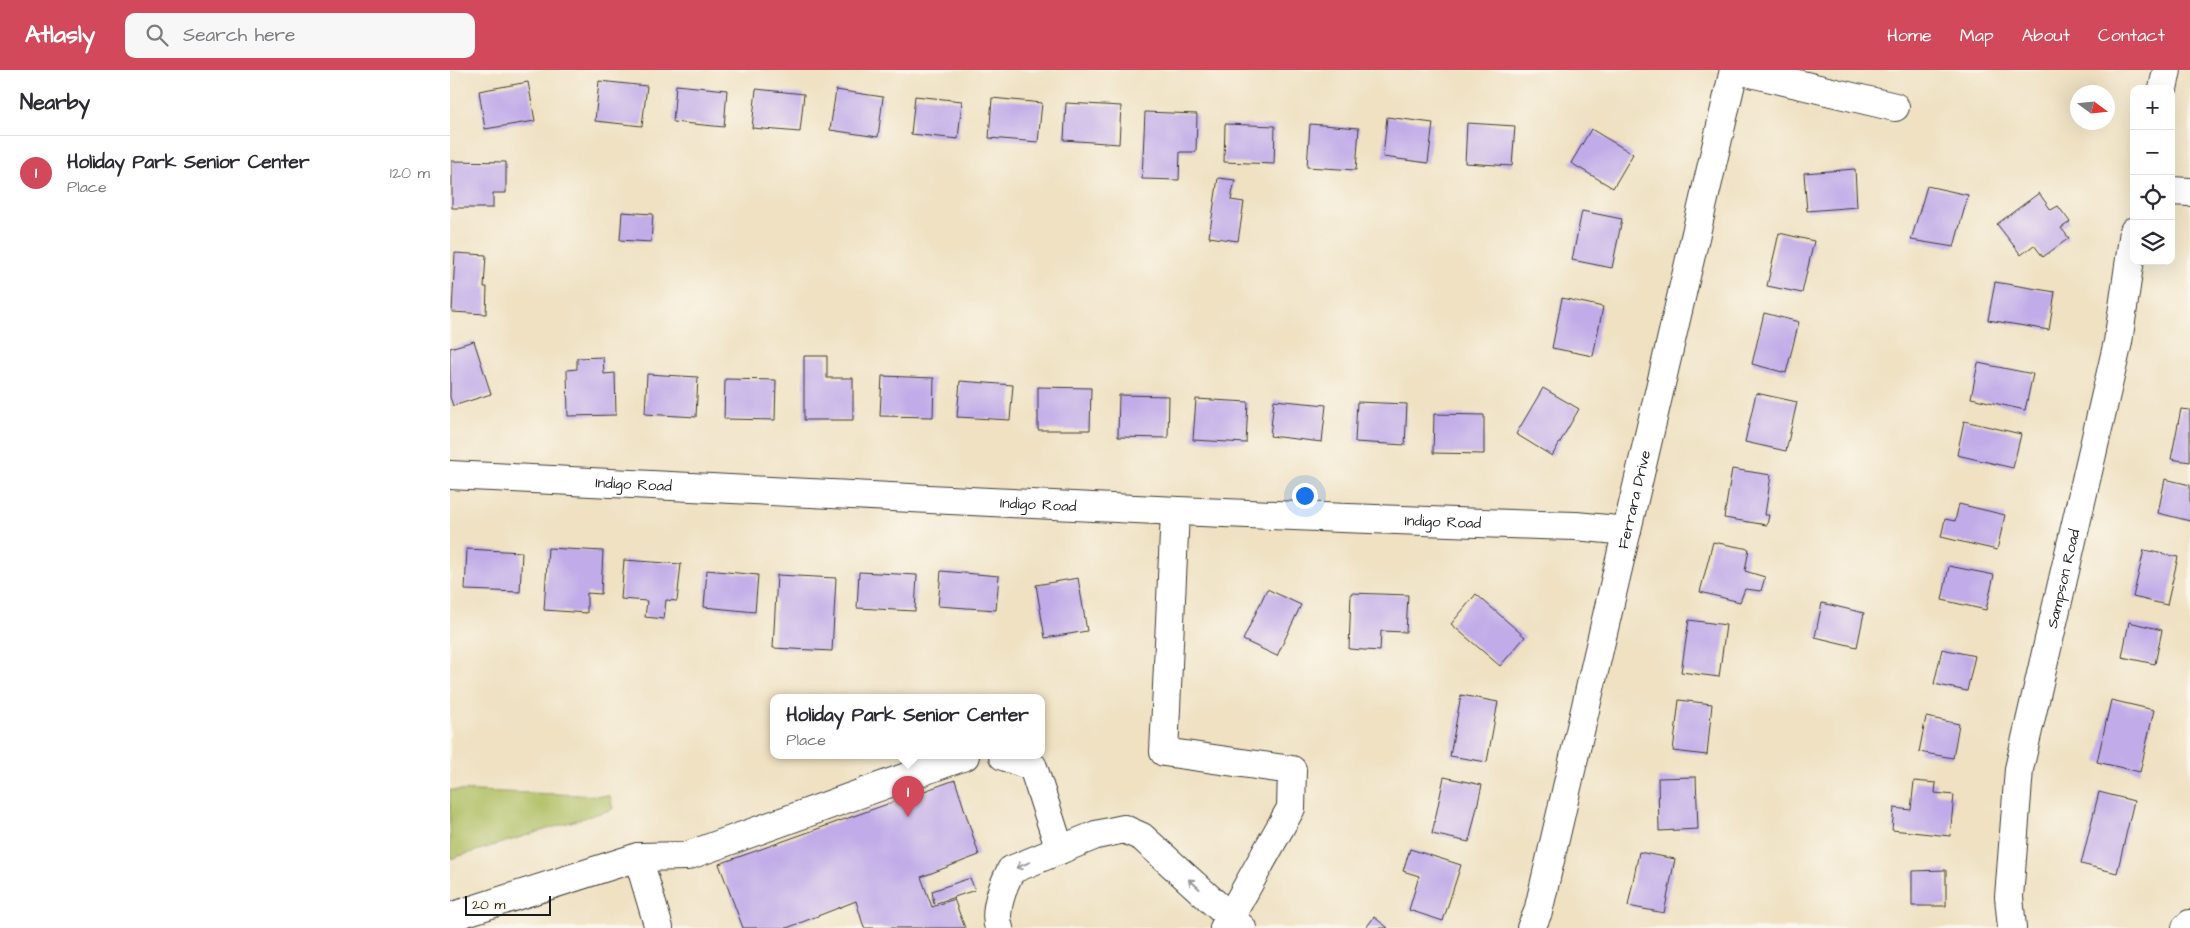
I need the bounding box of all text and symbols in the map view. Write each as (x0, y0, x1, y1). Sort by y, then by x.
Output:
search box (125, 13, 475, 58)
text: Atlasly (25, 18, 95, 52)
icon: search (143, 21, 171, 49)
text: Search here (183, 22, 295, 49)
text: Home (1887, 23, 1932, 48)
text: Map (1960, 23, 1994, 48)
text: About (2022, 23, 2070, 48)
text: Contact (2098, 23, 2165, 48)
north arrow (2070, 85, 2115, 130)
map controls (2130, 85, 2175, 265)
button: + (2130, 85, 2175, 130)
text: Nearby (20, 88, 90, 117)
button: − (2130, 130, 2175, 175)
text: Holiday Park Senior Center (67, 149, 309, 176)
text: 1 (35, 162, 37, 184)
text: 120 m (390, 162, 430, 184)
button: locate (2130, 175, 2175, 220)
text: Place (67, 176, 107, 198)
button: layers (2130, 220, 2175, 265)
street label: Ferrara Drive (1612, 448, 1656, 551)
street label: Indigo Road (595, 472, 673, 496)
your location (1292, 483, 1318, 509)
street label: Indigo Road (1000, 492, 1077, 517)
street label: Indigo Road (1404, 510, 1482, 533)
street label: Sampson Road (2041, 527, 2085, 630)
popup (770, 694, 1045, 759)
text: Holiday Park Senior Center (786, 702, 1029, 729)
text: Place (786, 729, 826, 751)
pin: 1 (892, 776, 924, 817)
one-way arrow (1016, 861, 1031, 870)
one-way arrow (1187, 878, 1200, 890)
scale bar (465, 893, 551, 916)
text: 20 m (472, 895, 505, 915)

